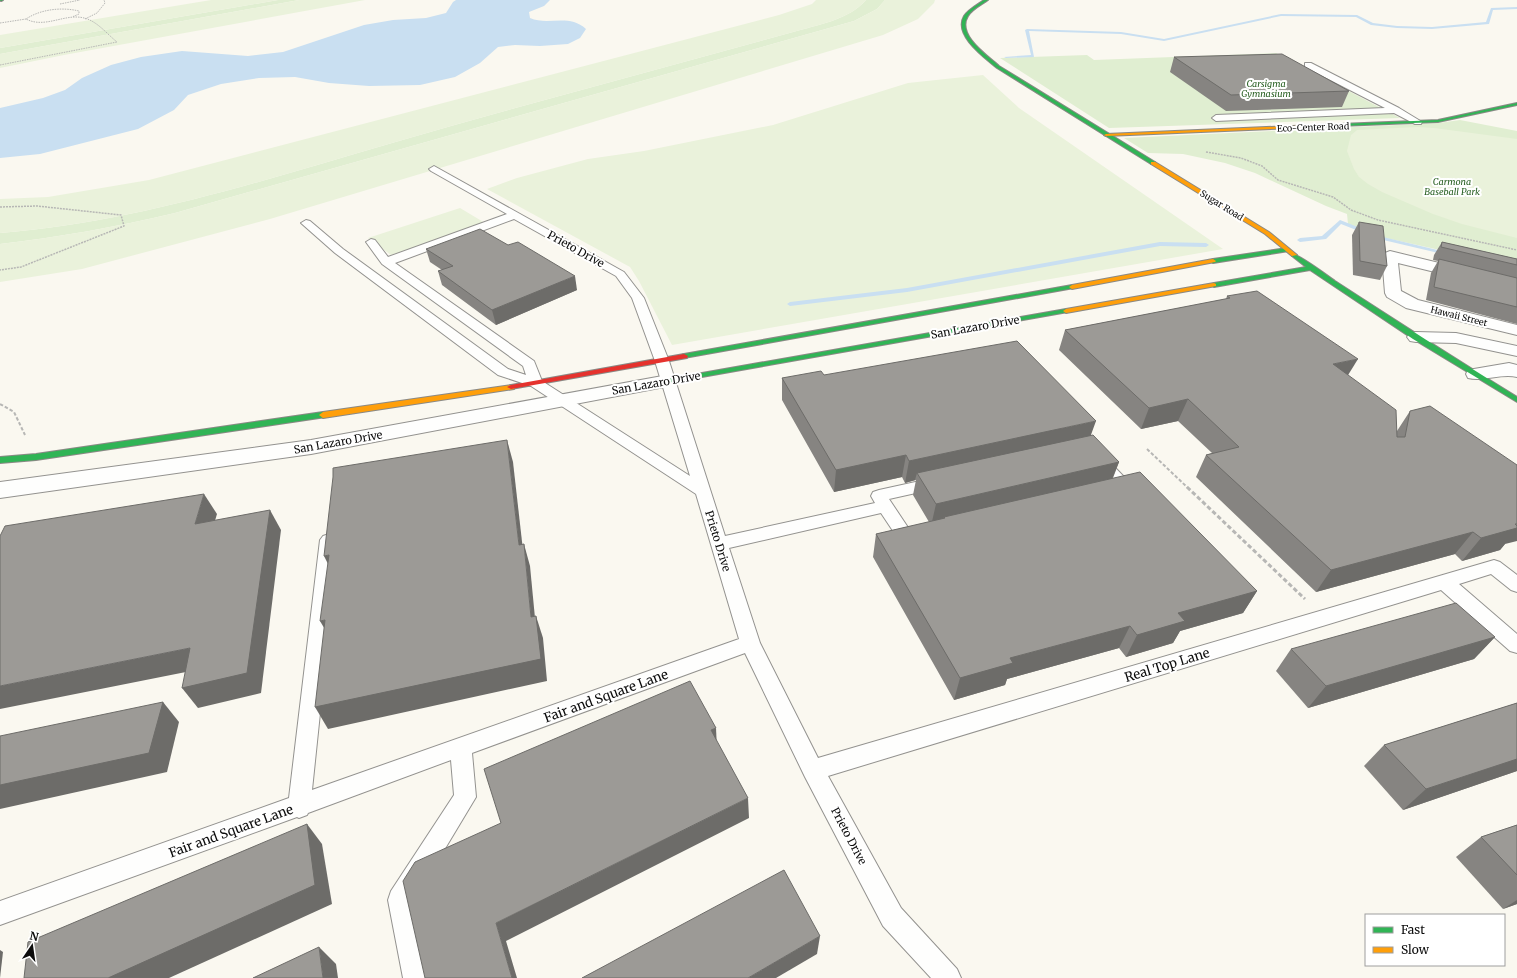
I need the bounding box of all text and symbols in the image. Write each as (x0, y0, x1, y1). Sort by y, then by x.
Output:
park label: Carsigma Gymnasium (1241, 78, 1291, 99)
street label: Eco-Center Road (1277, 120, 1350, 134)
park label: Carmona Baseball Park (1424, 176, 1480, 197)
street label: Sugar Road (1198, 187, 1246, 223)
street label: Prieto Drive (545, 228, 607, 271)
street label: Hawaii Street (1430, 304, 1489, 328)
street label: San Lazaro Drive (929, 312, 1021, 342)
street label: San Lazaro Drive (610, 368, 702, 398)
street label: San Lazaro Drive (292, 427, 384, 457)
street label: Prieto Drive (702, 509, 734, 573)
street label: Real Top Lane (1122, 644, 1212, 686)
street label: Fair and Square Lane (542, 666, 671, 726)
street label: Fair and Square Lane (167, 801, 296, 861)
street label: Prieto Drive (828, 805, 870, 867)
legend (1365, 914, 1505, 966)
text: Fast (1401, 922, 1425, 937)
north arrow (12, 926, 52, 966)
text: N (28, 928, 40, 944)
text: Slow (1401, 942, 1430, 957)

